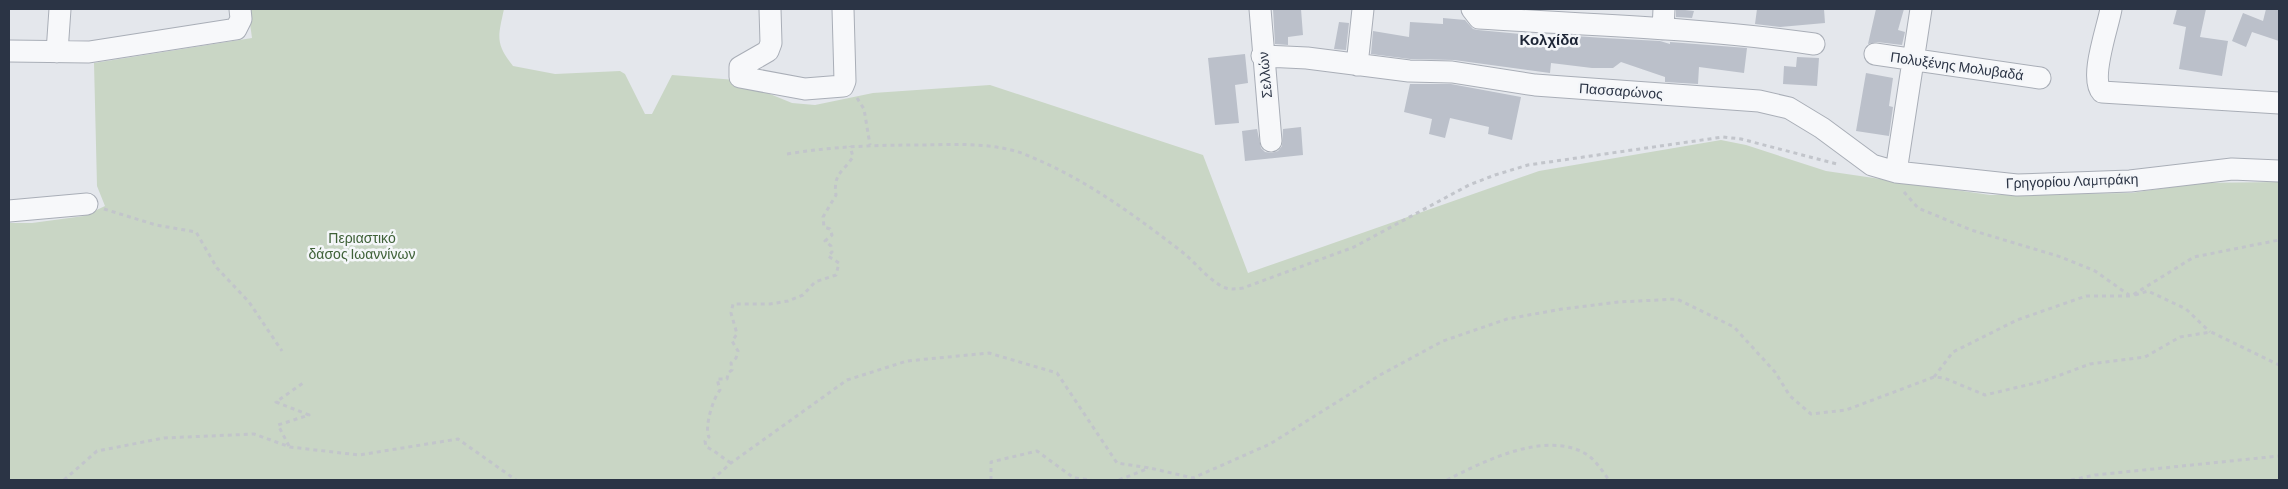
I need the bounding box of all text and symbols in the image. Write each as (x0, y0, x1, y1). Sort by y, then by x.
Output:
district label: Κολχίδα (1519, 30, 1579, 48)
street label: Πολυξένης Μολυβαδά (1889, 48, 2025, 83)
street label: Σελλών (1254, 51, 1275, 99)
street label: Πασσαρώνος (1579, 79, 1664, 102)
street label: Γρηγορίου Λαμπράκη (2005, 170, 2139, 191)
park label: Περιαστικό δάσος Ιωαννίνων (309, 229, 415, 262)

